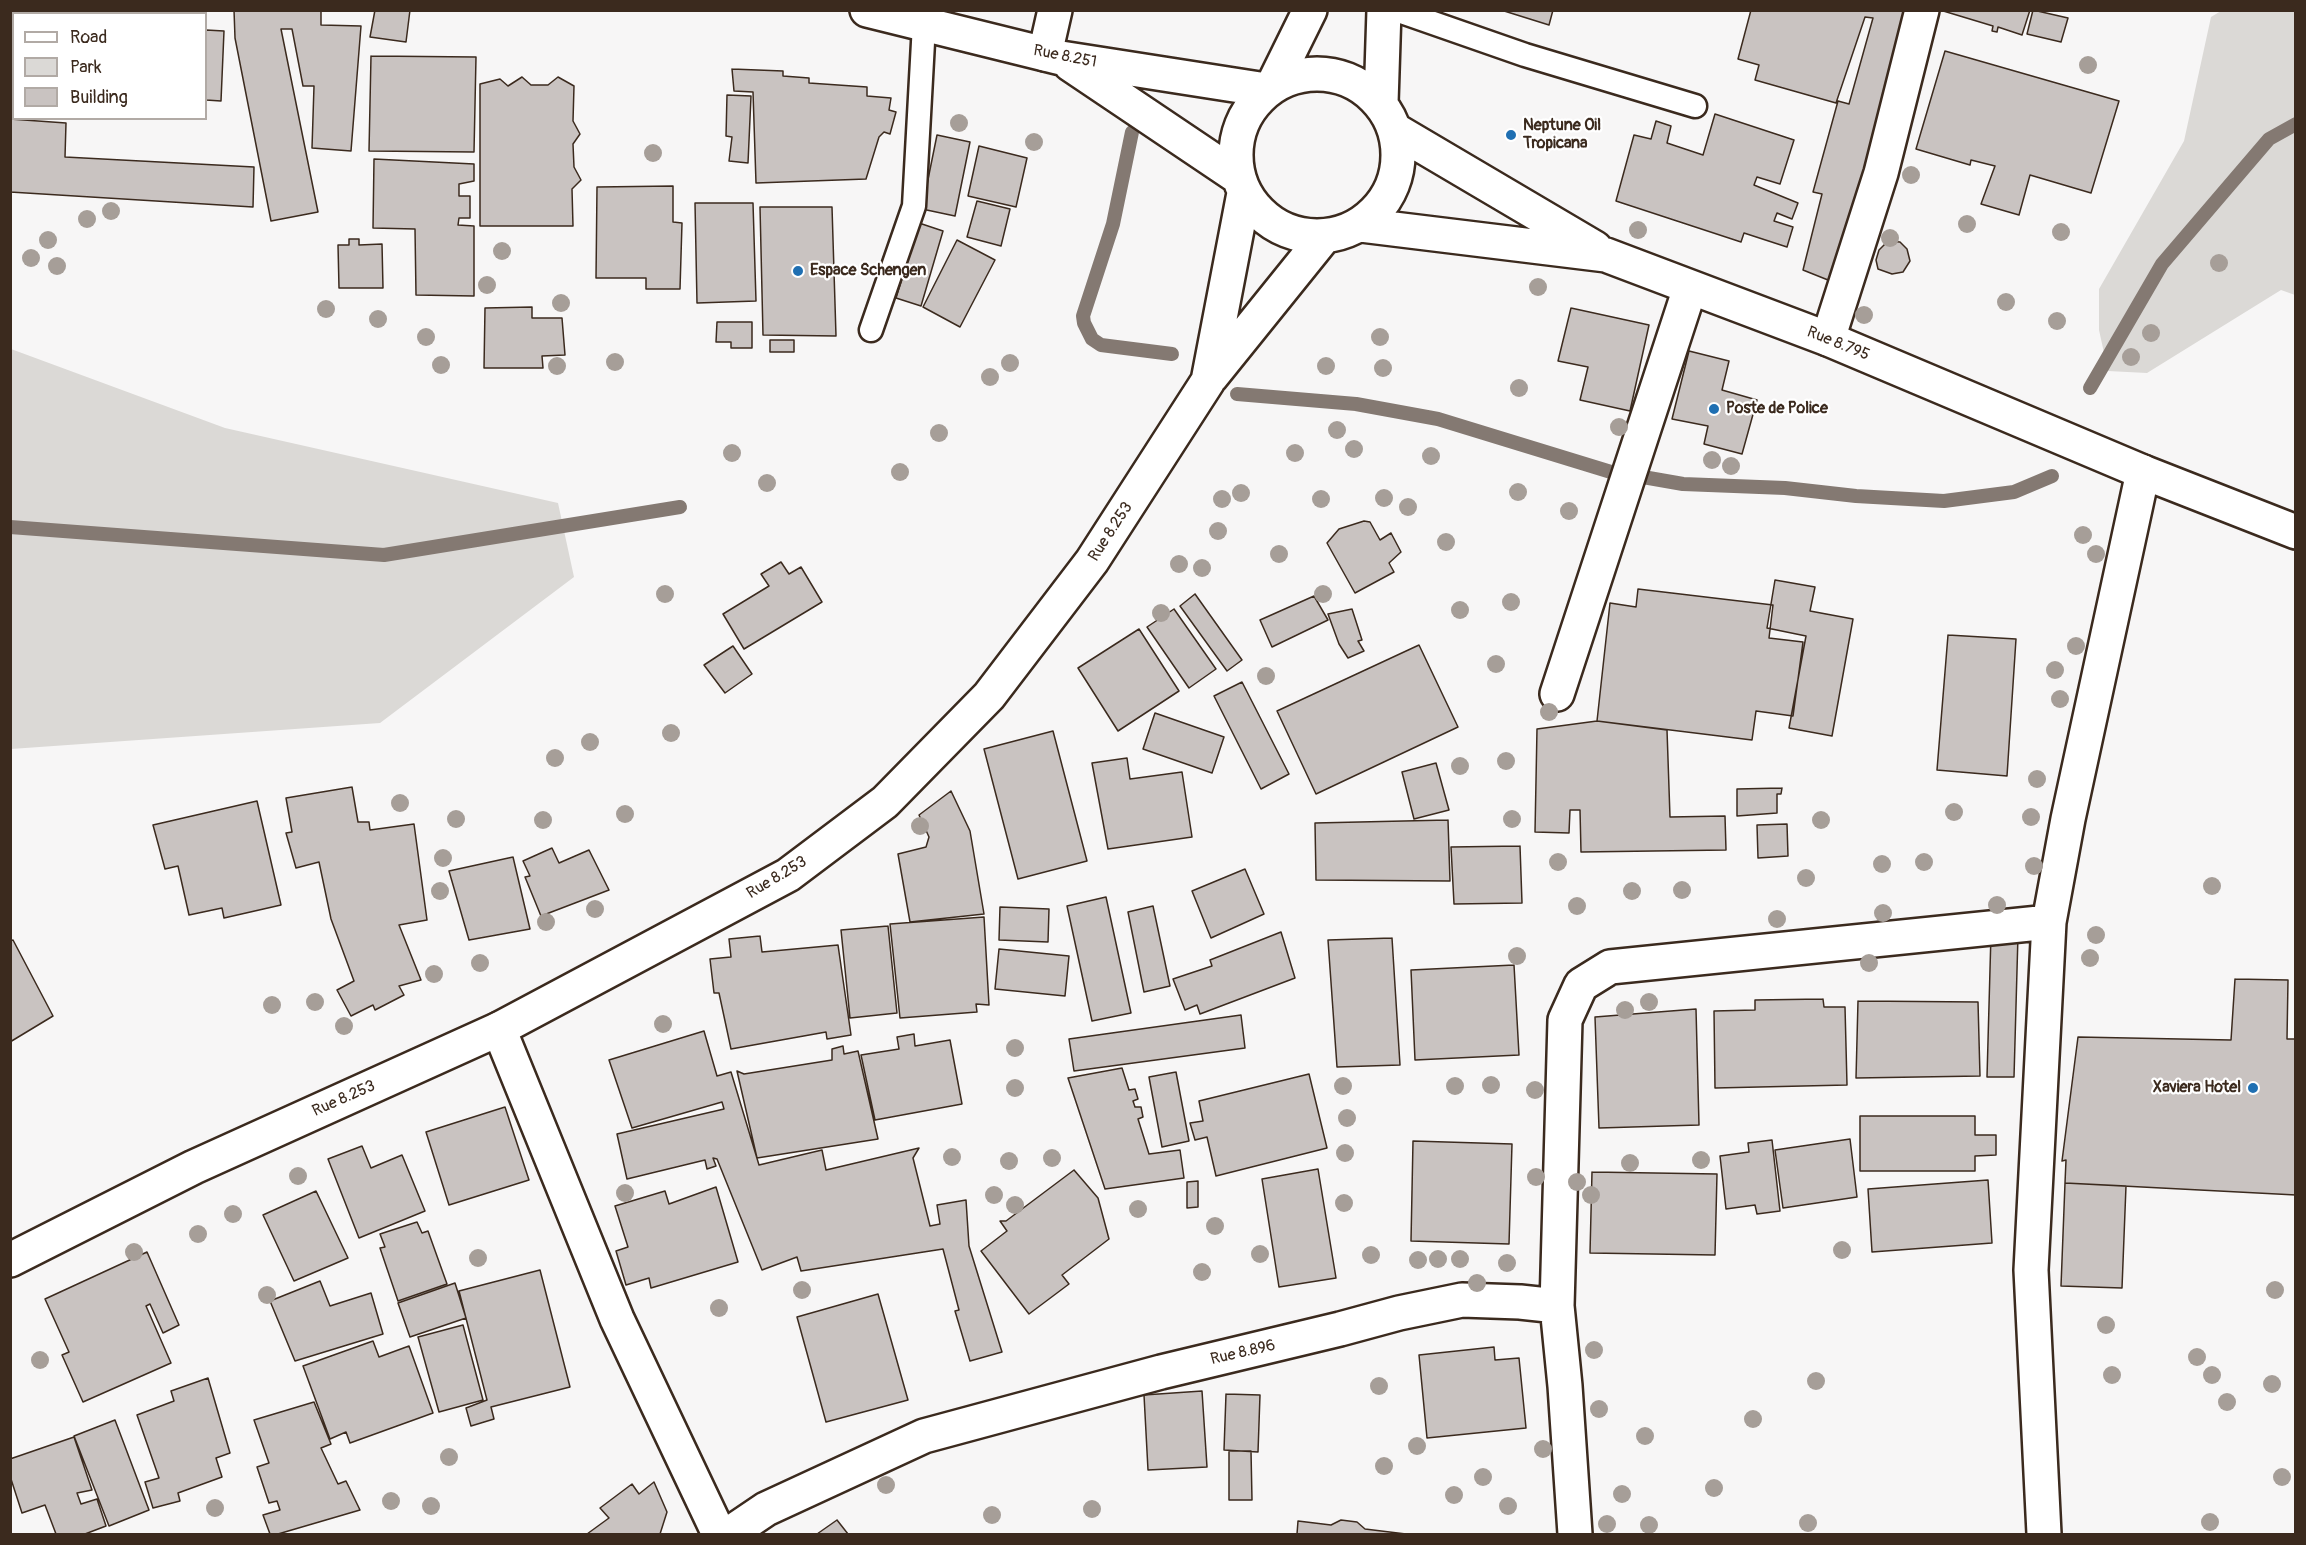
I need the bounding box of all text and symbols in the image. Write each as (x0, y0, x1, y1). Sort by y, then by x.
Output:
legend (12, 12, 207, 120)
text: Road (70, 26, 107, 49)
street label: Rue 8.251 (1032, 41, 1098, 73)
text: Park (70, 56, 102, 79)
text: Building (70, 86, 128, 109)
place label: Neptune Oil Tropicana (1523, 116, 1601, 154)
marker: Neptune Oil Tropicana (1504, 128, 1518, 142)
place label: Espace Schengen (810, 261, 926, 281)
marker: Espace Schengen (791, 264, 805, 278)
street label: Rue 8.795 (1804, 323, 1872, 365)
place label: Poste de Police (1726, 399, 1828, 419)
marker: Poste de Police (1707, 402, 1721, 416)
street label: Rue 8.253 (1085, 499, 1137, 565)
street label: Rue 8.253 (743, 853, 811, 903)
street label: Rue 8.253 (310, 1077, 378, 1121)
place label: Xaviera Hotel (2153, 1078, 2241, 1098)
marker: Xaviera Hotel (2246, 1081, 2260, 1095)
street label: Rue 8.896 (1209, 1336, 1277, 1370)

